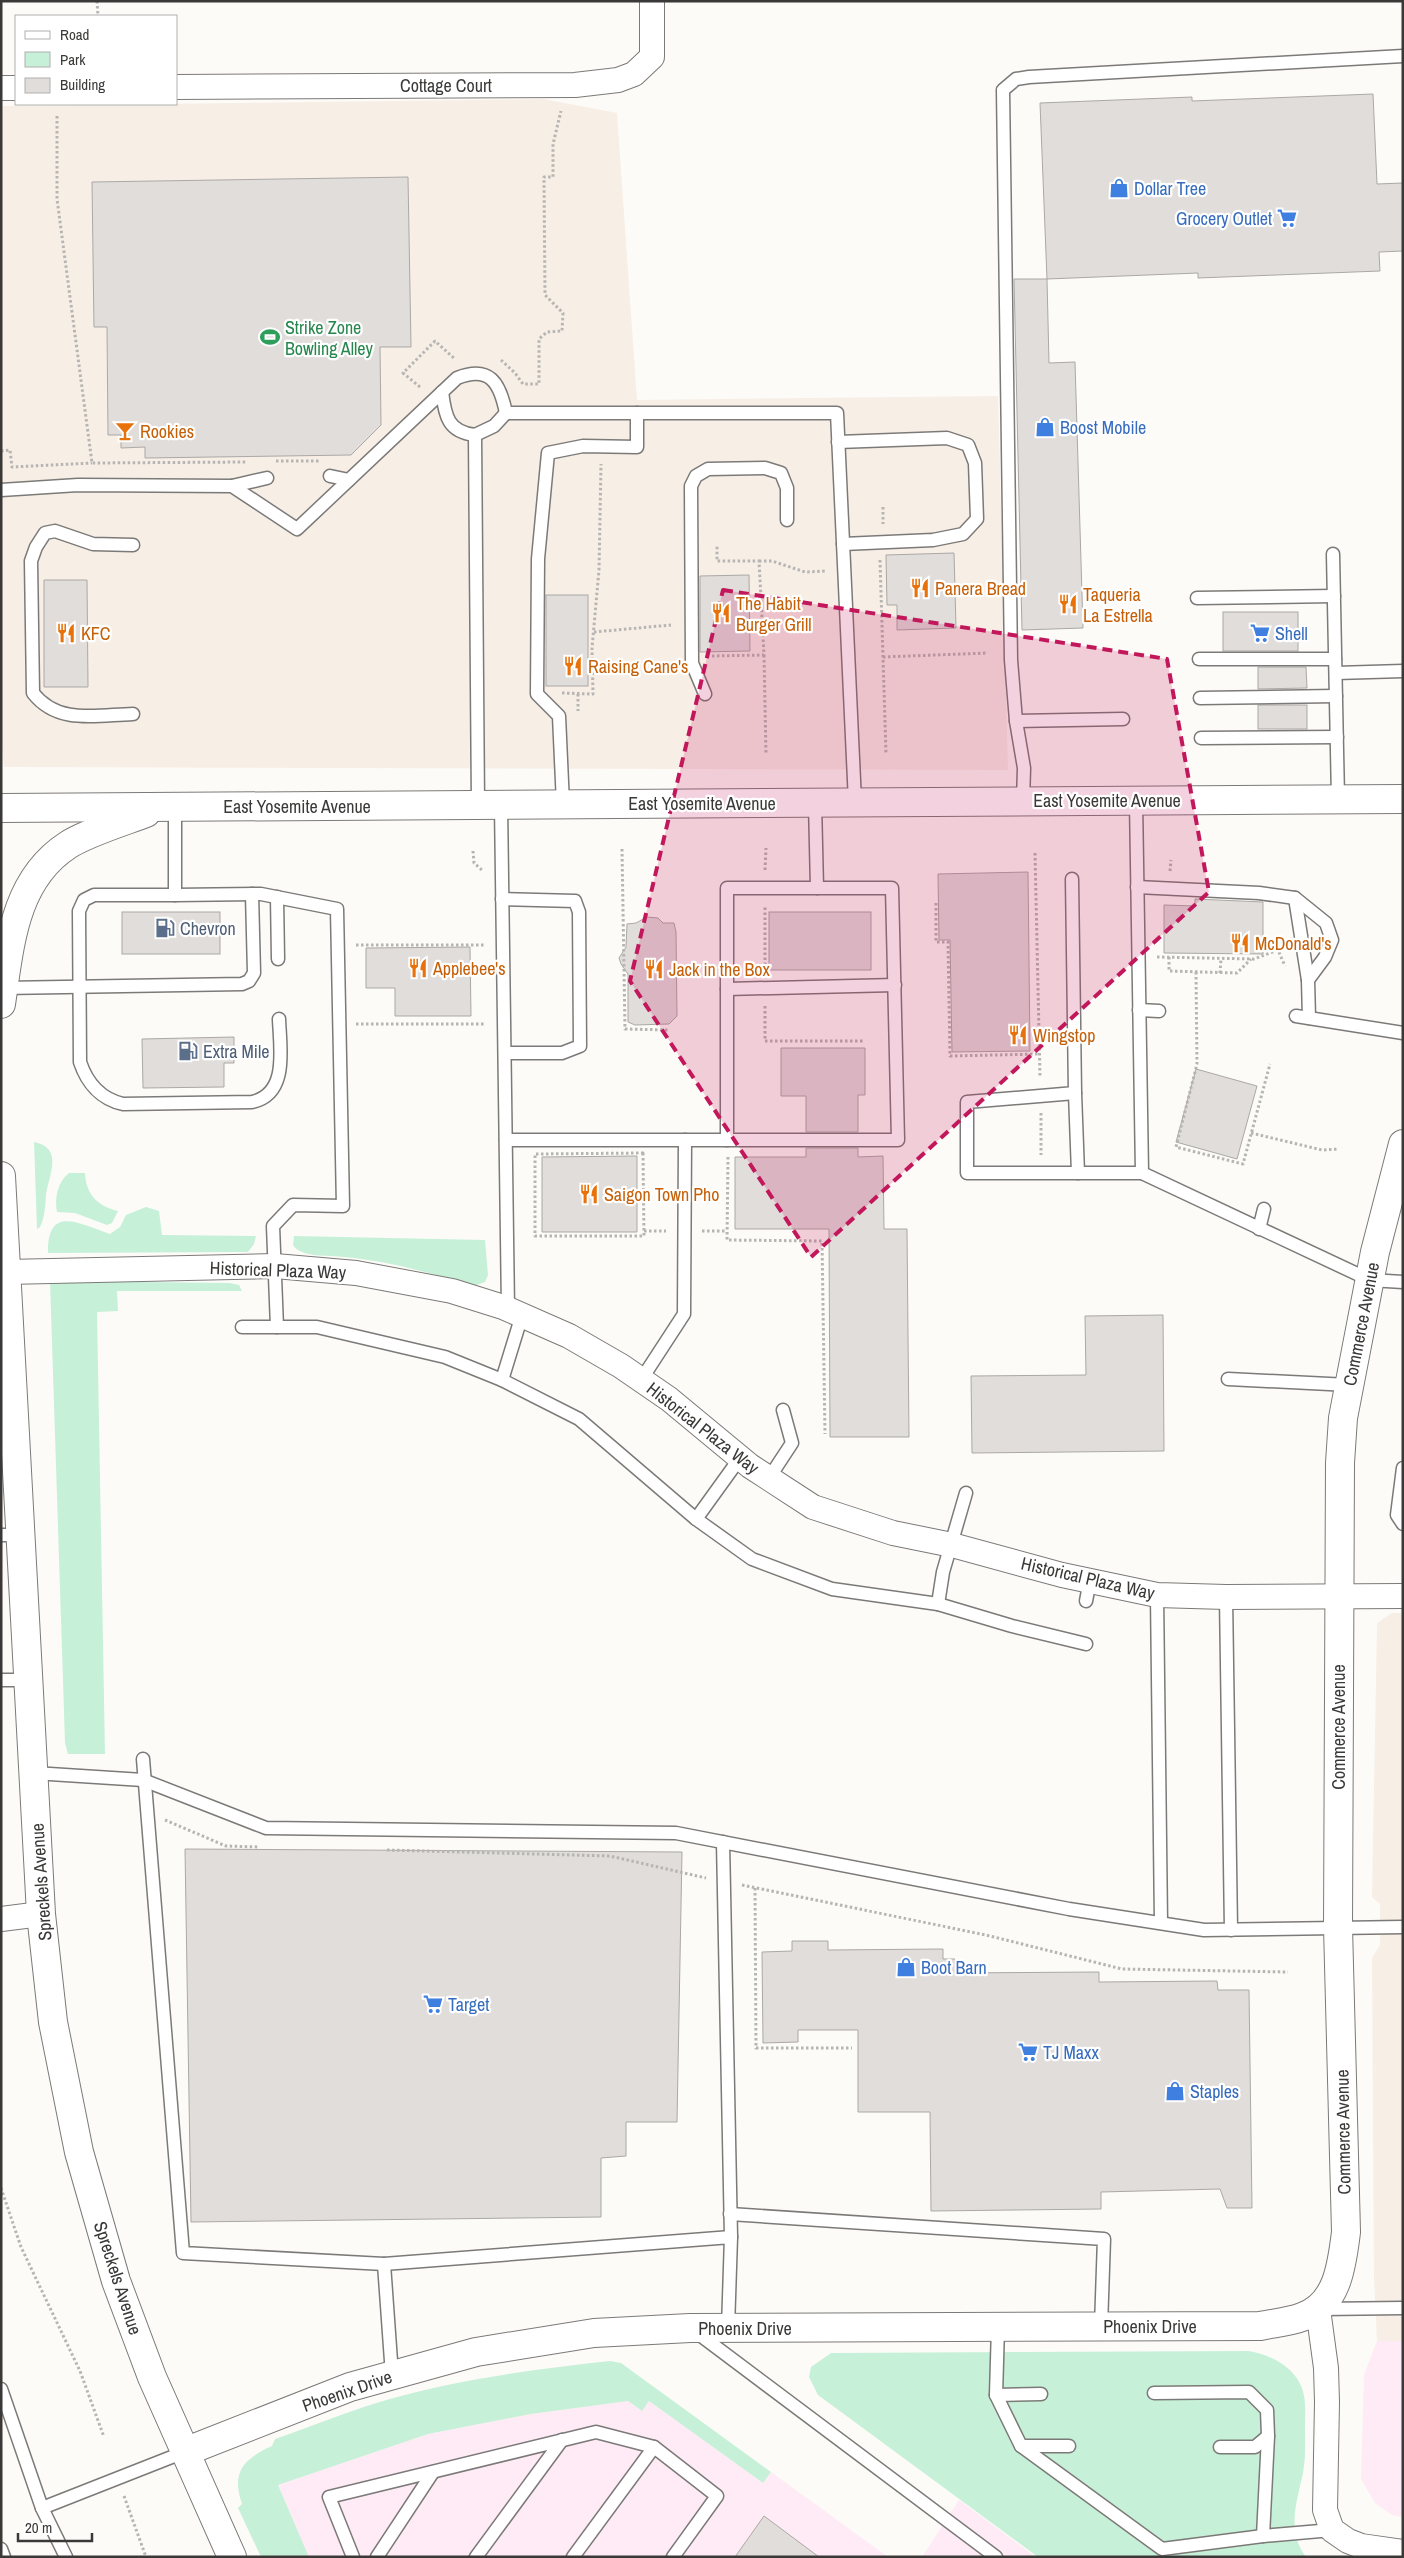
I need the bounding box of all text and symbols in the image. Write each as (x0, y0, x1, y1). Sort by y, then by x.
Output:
legend (15, 15, 178, 105)
text: Road (60, 24, 89, 45)
text: Park (60, 49, 86, 70)
street label: Cottage Court (400, 73, 492, 98)
text: Building (60, 74, 105, 95)
place label: Dollar Tree (1134, 176, 1206, 201)
shop icon: Dollar Tree (1108, 177, 1130, 199)
place label: Grocery Outlet (1176, 206, 1272, 231)
supermarket icon: Grocery Outlet (1276, 207, 1298, 229)
place label: Strike Zone Bowling Alley (285, 315, 373, 361)
sports icon: Strike Zone Bowling Alley (259, 326, 281, 348)
place label: Boost Mobile (1060, 415, 1146, 440)
shop icon: Boost Mobile (1034, 416, 1056, 438)
place label: Rookies (140, 419, 194, 444)
bar icon: Rookies (114, 420, 136, 442)
place label: Panera Bread (935, 576, 1026, 601)
restaurant icon: Panera Bread (909, 577, 931, 599)
place label: Taqueria La Estrella (1083, 582, 1153, 628)
place label: The Habit Burger Grill (736, 591, 811, 637)
restaurant icon: Taqueria La Estrella (1057, 593, 1079, 615)
restaurant icon: The Habit Burger Grill (710, 602, 732, 624)
place label: KFC (81, 621, 111, 646)
place label: Shell (1275, 621, 1308, 646)
restaurant icon: KFC (55, 622, 77, 644)
supermarket icon: Shell (1249, 622, 1271, 644)
place label: Raising Cane's (588, 654, 688, 679)
restaurant icon: Raising Cane's (562, 655, 584, 677)
street label: East Yosemite Avenue (1033, 788, 1181, 813)
street label: East Yosemite Avenue (628, 791, 776, 816)
street label: East Yosemite Avenue (223, 794, 371, 819)
place label: Chevron (180, 916, 236, 941)
fuel station icon: Chevron (154, 917, 176, 939)
place label: McDonald's (1255, 931, 1332, 956)
restaurant icon: McDonald's (1229, 932, 1251, 954)
place label: Applebee's (432, 956, 506, 981)
restaurant icon: Applebee's (407, 957, 429, 979)
place label: Jack in the Box (669, 957, 771, 982)
restaurant icon: Jack in the Box (643, 958, 665, 980)
place label: Wingstop (1033, 1023, 1095, 1048)
restaurant icon: Wingstop (1007, 1024, 1029, 1046)
place label: Extra Mile (203, 1039, 269, 1064)
fuel station icon: Extra Mile (177, 1040, 199, 1062)
place label: Saigon Town Pho (604, 1182, 719, 1207)
restaurant icon: Saigon Town Pho (578, 1183, 600, 1205)
street label: Historical Plaza Way (209, 1255, 347, 1285)
street label: Commerce Avenue (1337, 1260, 1385, 1388)
street label: Historical Plaza Way (642, 1376, 765, 1480)
street label: Historical Plaza Way (1019, 1550, 1158, 1606)
street label: Commerce Avenue (1326, 1664, 1351, 1790)
street label: Spreckels Avenue (24, 1822, 58, 1942)
place label: Boot Barn (921, 1955, 987, 1980)
shop icon: Boot Barn (895, 1956, 917, 1978)
place label: Target (448, 1992, 489, 2017)
supermarket icon: Target (422, 1993, 444, 2015)
place label: TJ Maxx (1043, 2040, 1099, 2065)
supermarket icon: TJ Maxx (1017, 2041, 1039, 2063)
street label: Commerce Avenue (1329, 2069, 1357, 2195)
place label: Staples (1190, 2079, 1239, 2104)
shop icon: Staples (1164, 2080, 1186, 2102)
street label: Spreckels Avenue (88, 2218, 148, 2338)
street label: Phoenix Drive (1103, 2314, 1197, 2339)
street label: Phoenix Drive (698, 2316, 792, 2341)
street label: Phoenix Drive (299, 2364, 395, 2418)
scale bar (18, 2510, 91, 2542)
text: 20 m (25, 2517, 52, 2538)

